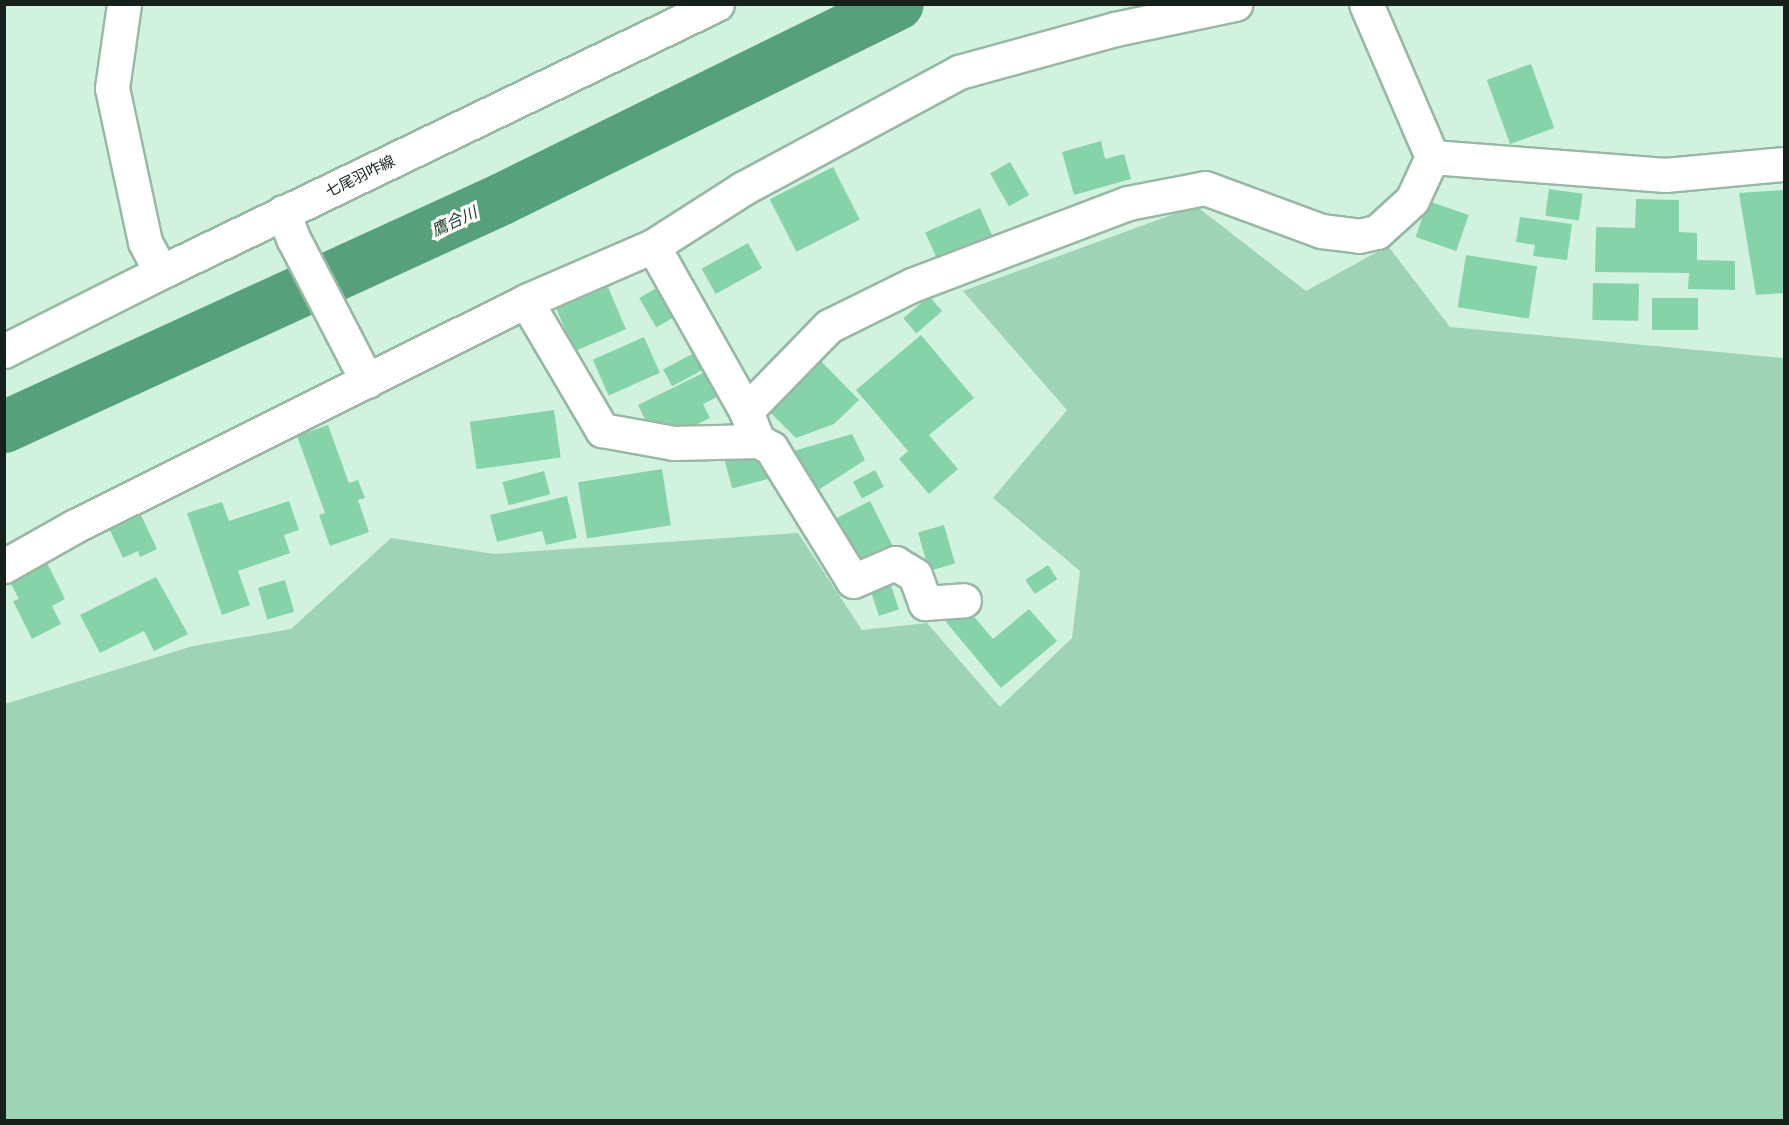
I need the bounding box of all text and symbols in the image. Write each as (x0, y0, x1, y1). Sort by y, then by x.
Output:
street label: 七尾羽咋線 (322, 151, 398, 201)
water label: 鷹合川 (428, 202, 480, 240)

